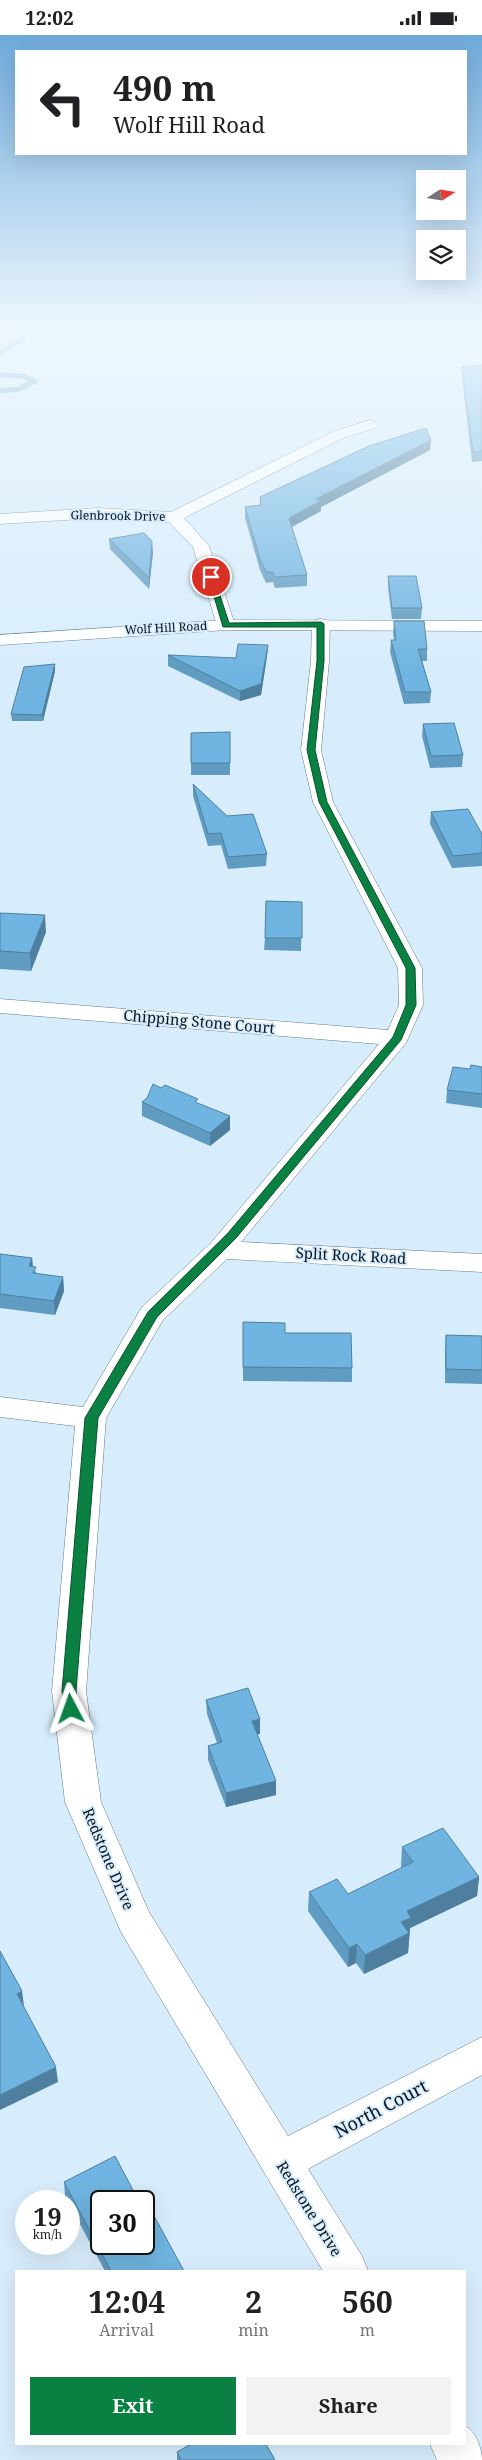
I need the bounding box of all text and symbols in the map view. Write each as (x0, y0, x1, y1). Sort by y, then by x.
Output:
text: 12:02 (25, 5, 74, 31)
text: 490 m (113, 64, 216, 111)
icon: left (30, 70, 95, 135)
text: Wolf Hill Road (113, 109, 265, 139)
north arrow (416, 170, 466, 220)
map controls (416, 170, 466, 280)
button: layers (416, 230, 466, 280)
street label: Glenbrook Drive (70, 506, 166, 525)
pin (190, 556, 232, 598)
icon: arrive (197, 563, 225, 591)
street label: Wolf Hill Road (124, 617, 208, 638)
street label: Chipping Stone Court (123, 1004, 276, 1038)
street label: Split Rock Road (295, 1242, 407, 1268)
position arrow (44, 1682, 96, 1734)
street label: Redstone Drive (78, 1805, 139, 1913)
street label: North Court (330, 2073, 432, 2143)
street label: Redstone Drive (273, 2157, 347, 2260)
speed limit sign: 30 (90, 2190, 155, 2255)
text: 19 (33, 2199, 62, 2233)
text: km/h (33, 2226, 62, 2243)
text: 12:04 (88, 2281, 165, 2322)
text: 2 (245, 2281, 262, 2322)
text: 560 (342, 2281, 393, 2322)
text: Arrival (99, 2319, 154, 2341)
text: min (238, 2319, 269, 2341)
text: m (360, 2319, 375, 2341)
button: Exit (30, 2377, 236, 2435)
button: Share (246, 2377, 451, 2435)

